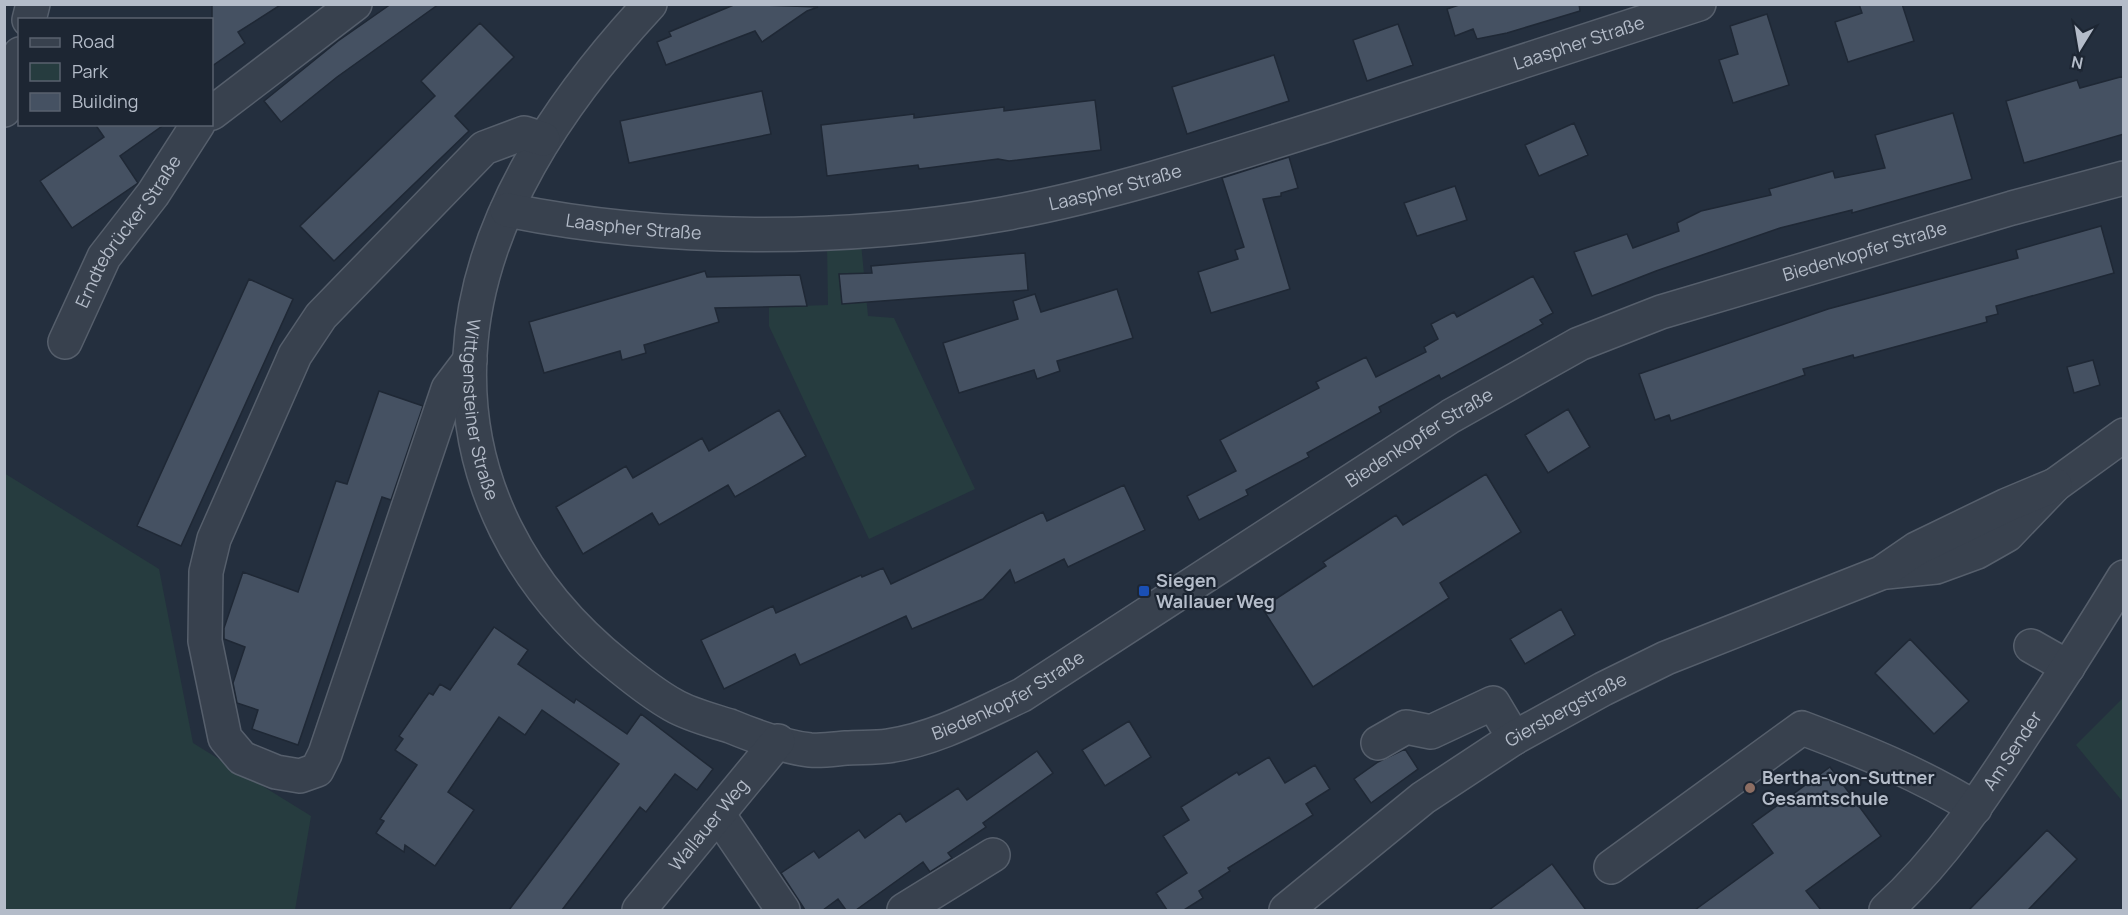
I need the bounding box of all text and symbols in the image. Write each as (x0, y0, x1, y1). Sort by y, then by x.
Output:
street label: Laaspher Straße (1510, 10, 1647, 75)
legend (18, 18, 213, 126)
north arrow (2050, 18, 2110, 78)
text: Road (72, 29, 115, 53)
text: N (2069, 51, 2085, 75)
text: Park (72, 59, 109, 83)
text: Building (72, 89, 138, 113)
street label: Erndtebrücker Straße (69, 150, 186, 311)
street label: Laaspher Straße (1046, 158, 1184, 215)
street label: Laaspher Straße (564, 207, 702, 244)
street label: Biedenkopfer Straße (1780, 215, 1949, 286)
street label: Wittgensteiner Straße (458, 317, 505, 503)
street label: Biedenkopfer Straße (1340, 382, 1497, 493)
place label: Siegen Wallauer Weg (1156, 568, 1275, 613)
marker: Siegen Wallauer Weg (1137, 584, 1151, 598)
street label: Biedenkopfer Straße (928, 645, 1089, 745)
street label: Giersbergstraße (1500, 666, 1630, 752)
street label: Am Sender (1977, 706, 2047, 794)
place label: Bertha-von-Suttner Gesamtschule (1762, 765, 1935, 810)
street label: Wallauer Weg (663, 773, 753, 876)
marker: Bertha-von-Suttner Gesamtschule (1743, 781, 1757, 795)

